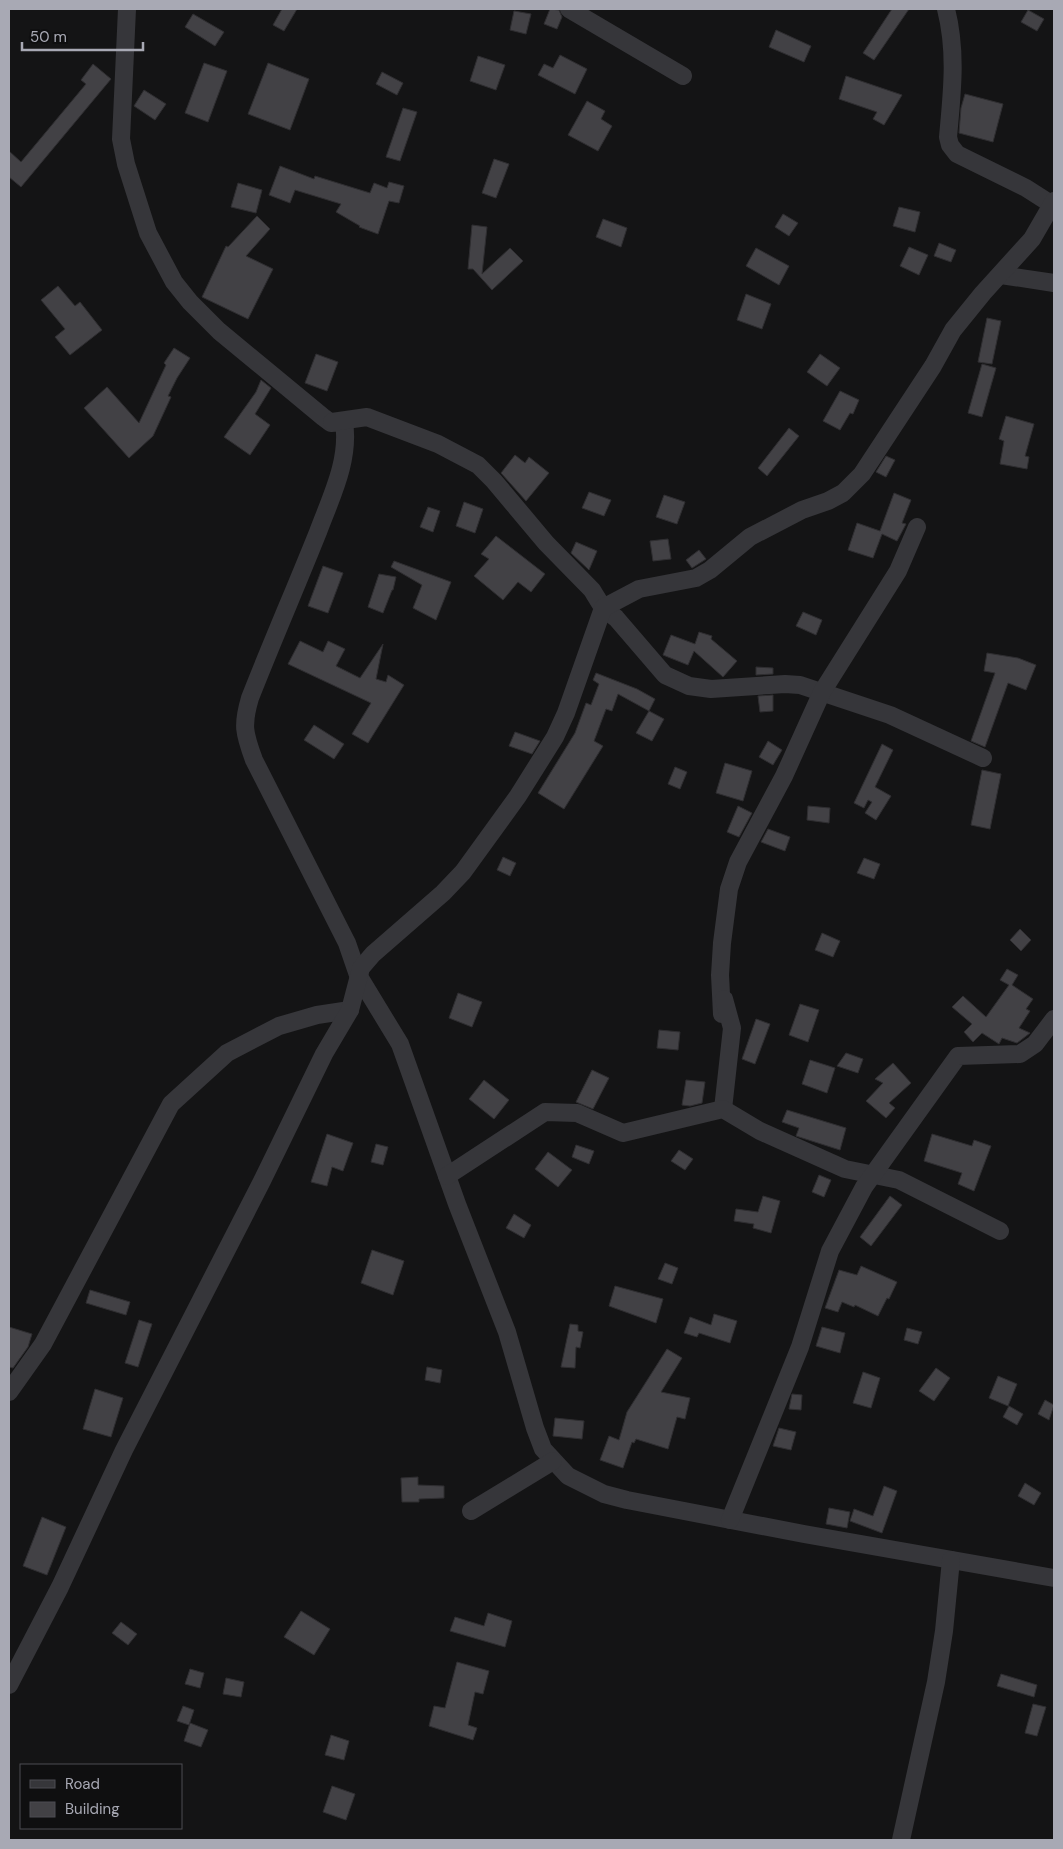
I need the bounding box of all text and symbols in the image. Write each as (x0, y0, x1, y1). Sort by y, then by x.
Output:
scale bar (22, 20, 144, 52)
text: 50 m (30, 27, 67, 47)
legend (20, 1764, 182, 1829)
text: Road (65, 1774, 100, 1794)
text: Building (65, 1799, 120, 1819)

